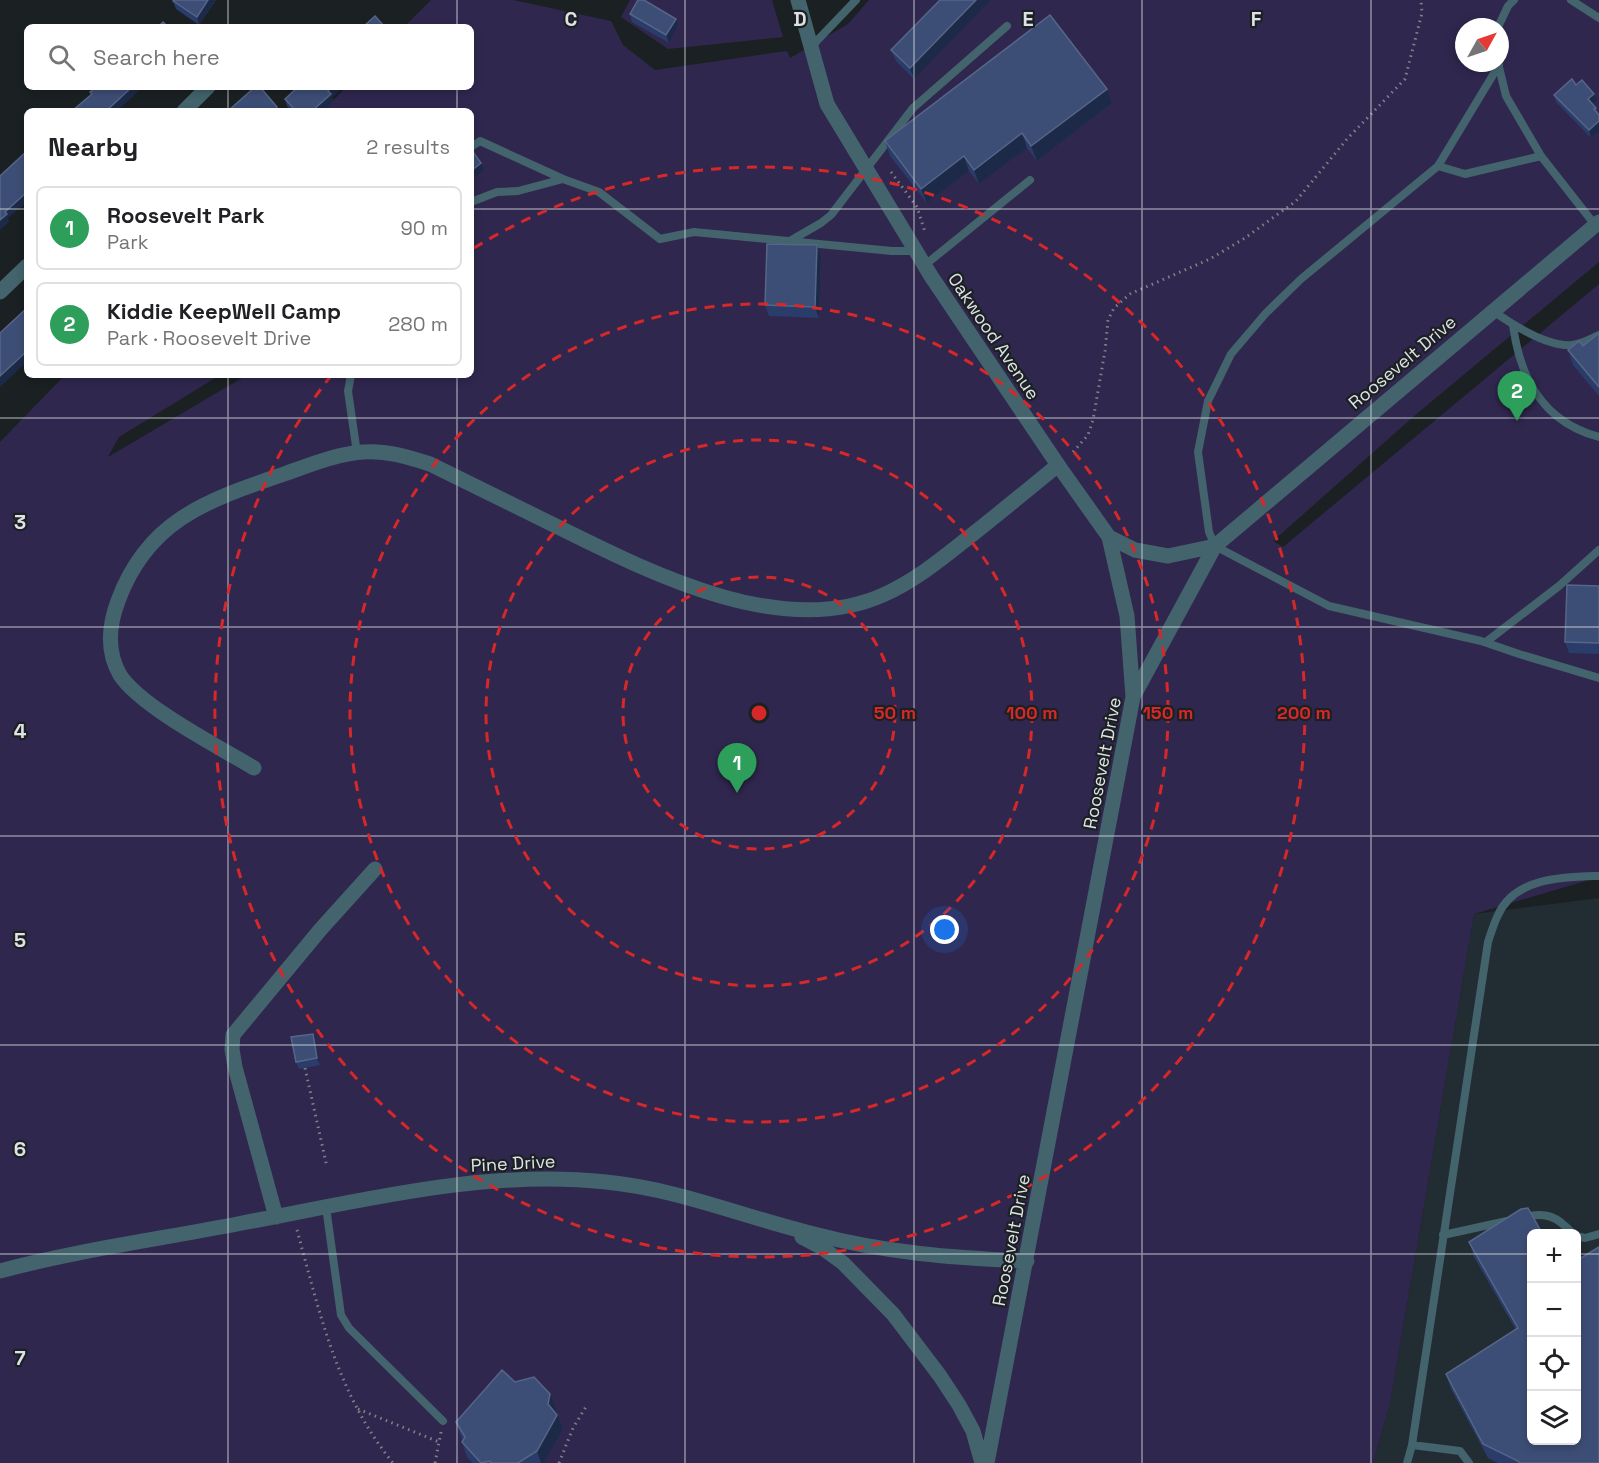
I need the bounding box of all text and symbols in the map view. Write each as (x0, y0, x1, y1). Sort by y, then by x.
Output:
text: C (565, 6, 578, 32)
text: D (793, 6, 807, 32)
text: E (1022, 6, 1034, 32)
text: F (1251, 6, 1262, 32)
north arrow (1455, 18, 1509, 72)
search box (24, 24, 474, 90)
icon: search (45, 41, 78, 74)
text: Search here (93, 43, 220, 71)
text: Nearby (48, 130, 138, 164)
text: 2 results (366, 134, 450, 160)
text: Roosevelt Park (107, 201, 265, 229)
text: 1 (65, 215, 74, 241)
text: 90 m (401, 215, 448, 241)
text: Park (107, 229, 149, 255)
street label: Oakwood Avenue (943, 268, 1045, 404)
text: Kiddie KeepWell Camp (107, 297, 341, 325)
street label: Roosevelt Drive (1343, 310, 1461, 414)
text: 2 (64, 311, 75, 337)
text: 280 m (388, 311, 448, 337)
text: Park · Roosevelt Drive (107, 325, 311, 351)
pin: 2 (1498, 372, 1537, 421)
text: 3 (14, 509, 26, 535)
street label: Roosevelt Drive (1078, 695, 1126, 831)
text: 50 m (874, 701, 916, 724)
text: 100 m (1006, 701, 1058, 724)
text: 150 m (1143, 701, 1193, 724)
text: 200 m (1277, 701, 1331, 724)
centre of rings (749, 703, 769, 723)
text: 4 (14, 718, 27, 744)
pin: 1 (718, 744, 756, 793)
your location (930, 915, 959, 944)
text: 5 (14, 927, 26, 953)
text: 6 (14, 1136, 26, 1162)
street label: Pine Drive (470, 1149, 556, 1177)
street label: Roosevelt Drive (987, 1172, 1035, 1308)
map controls (1527, 1229, 1581, 1445)
button: + (1527, 1229, 1581, 1283)
button: − (1527, 1283, 1581, 1337)
button: locate (1527, 1337, 1581, 1391)
text: 7 (14, 1345, 26, 1371)
button: layers (1527, 1391, 1581, 1445)

